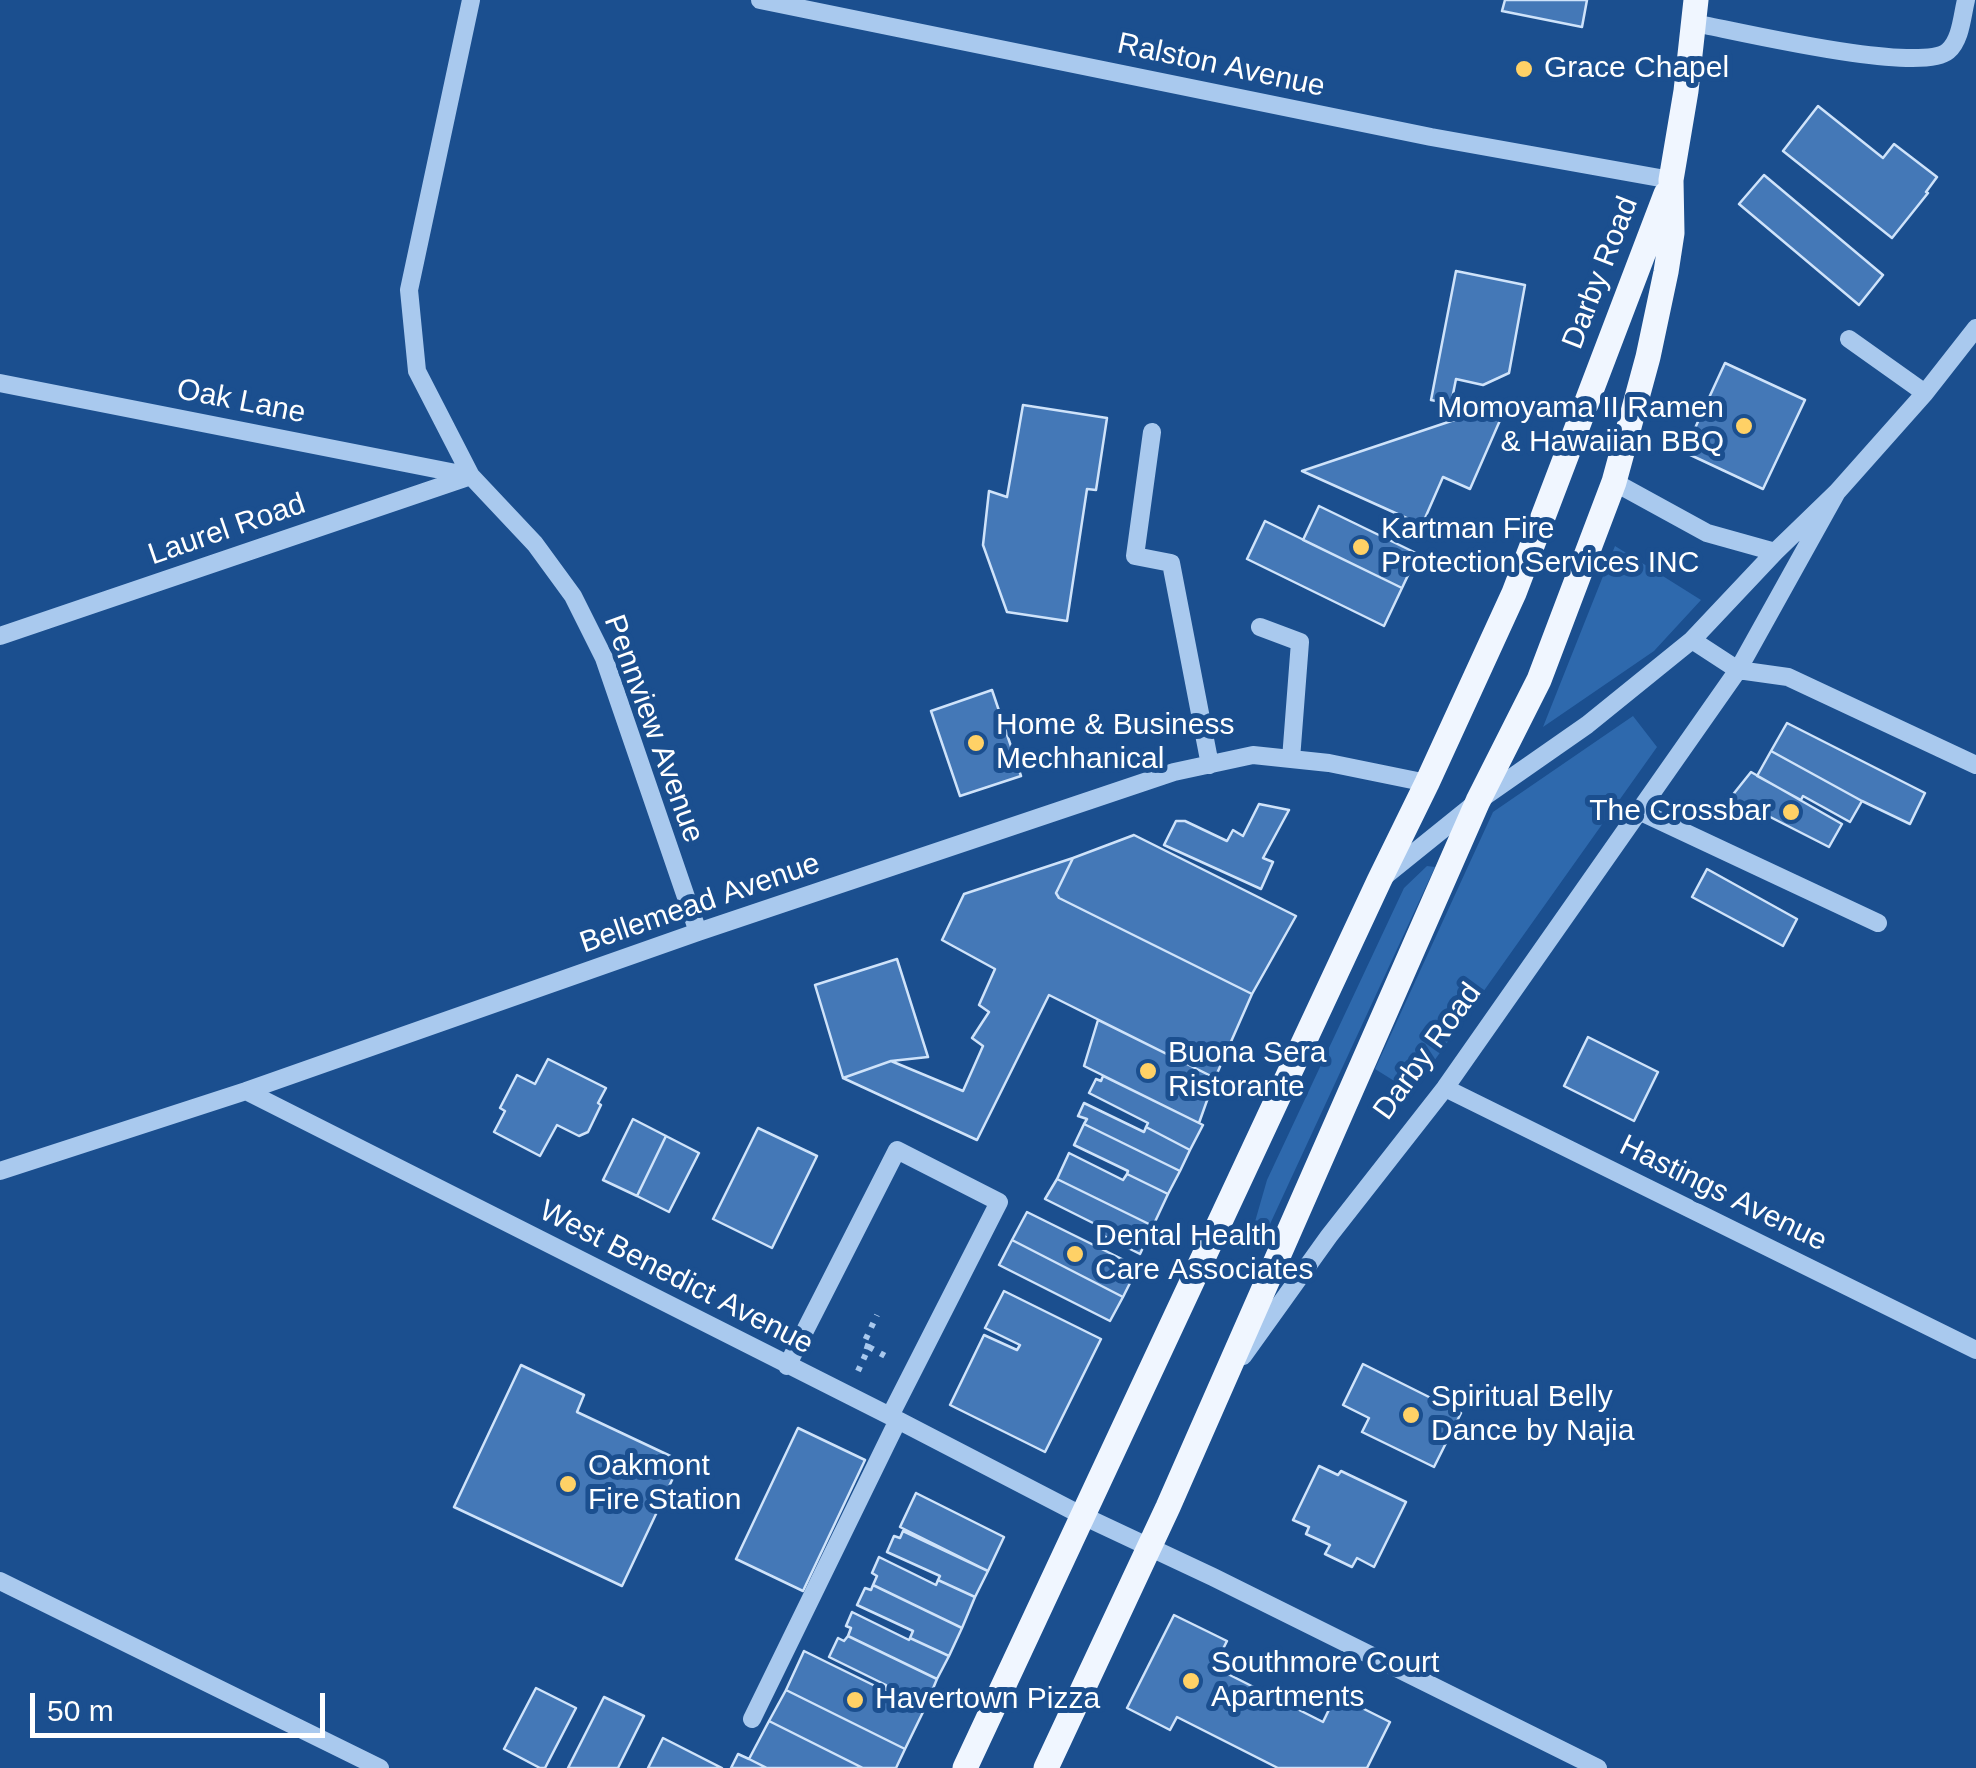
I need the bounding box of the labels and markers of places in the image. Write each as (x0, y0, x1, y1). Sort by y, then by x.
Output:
place label: Grace Chapel (1544, 51, 1729, 87)
marker: Grace Chapel (1513, 58, 1535, 80)
place label: Momoyama II Ramen & Hawaiian BBQ (1437, 391, 1724, 462)
marker: Momoyama II Ramen & Hawaiian BBQ (1733, 415, 1755, 437)
place label: Kartman Fire Protection Services INC (1381, 512, 1699, 582)
marker: Kartman Fire Protection Services INC (1350, 536, 1372, 558)
place label: Home & Business Mechhanical (996, 708, 1234, 778)
marker: Home & Business Mechhanical (965, 732, 987, 754)
place label: The Crossbar (1589, 794, 1771, 830)
marker: The Crossbar (1780, 801, 1802, 823)
place label: Buona Sera Ristorante (1168, 1036, 1326, 1106)
marker: Buona Sera Ristorante (1137, 1060, 1159, 1082)
place label: Dental Health Care Associates (1095, 1219, 1313, 1290)
marker: Dental Health Care Associates (1064, 1243, 1086, 1265)
place label: Spiritual Belly Dance by Najia (1431, 1380, 1634, 1450)
marker: Spiritual Belly Dance by Najia (1400, 1404, 1422, 1426)
place label: Oakmont Fire Station (588, 1449, 741, 1520)
marker: Oakmont Fire Station (557, 1473, 579, 1495)
place label: Southmore Court Apartments (1211, 1646, 1439, 1716)
marker: Southmore Court Apartments (1180, 1670, 1202, 1692)
place label: Havertown Pizza (875, 1682, 1100, 1718)
marker: Havertown Pizza (844, 1689, 866, 1711)

